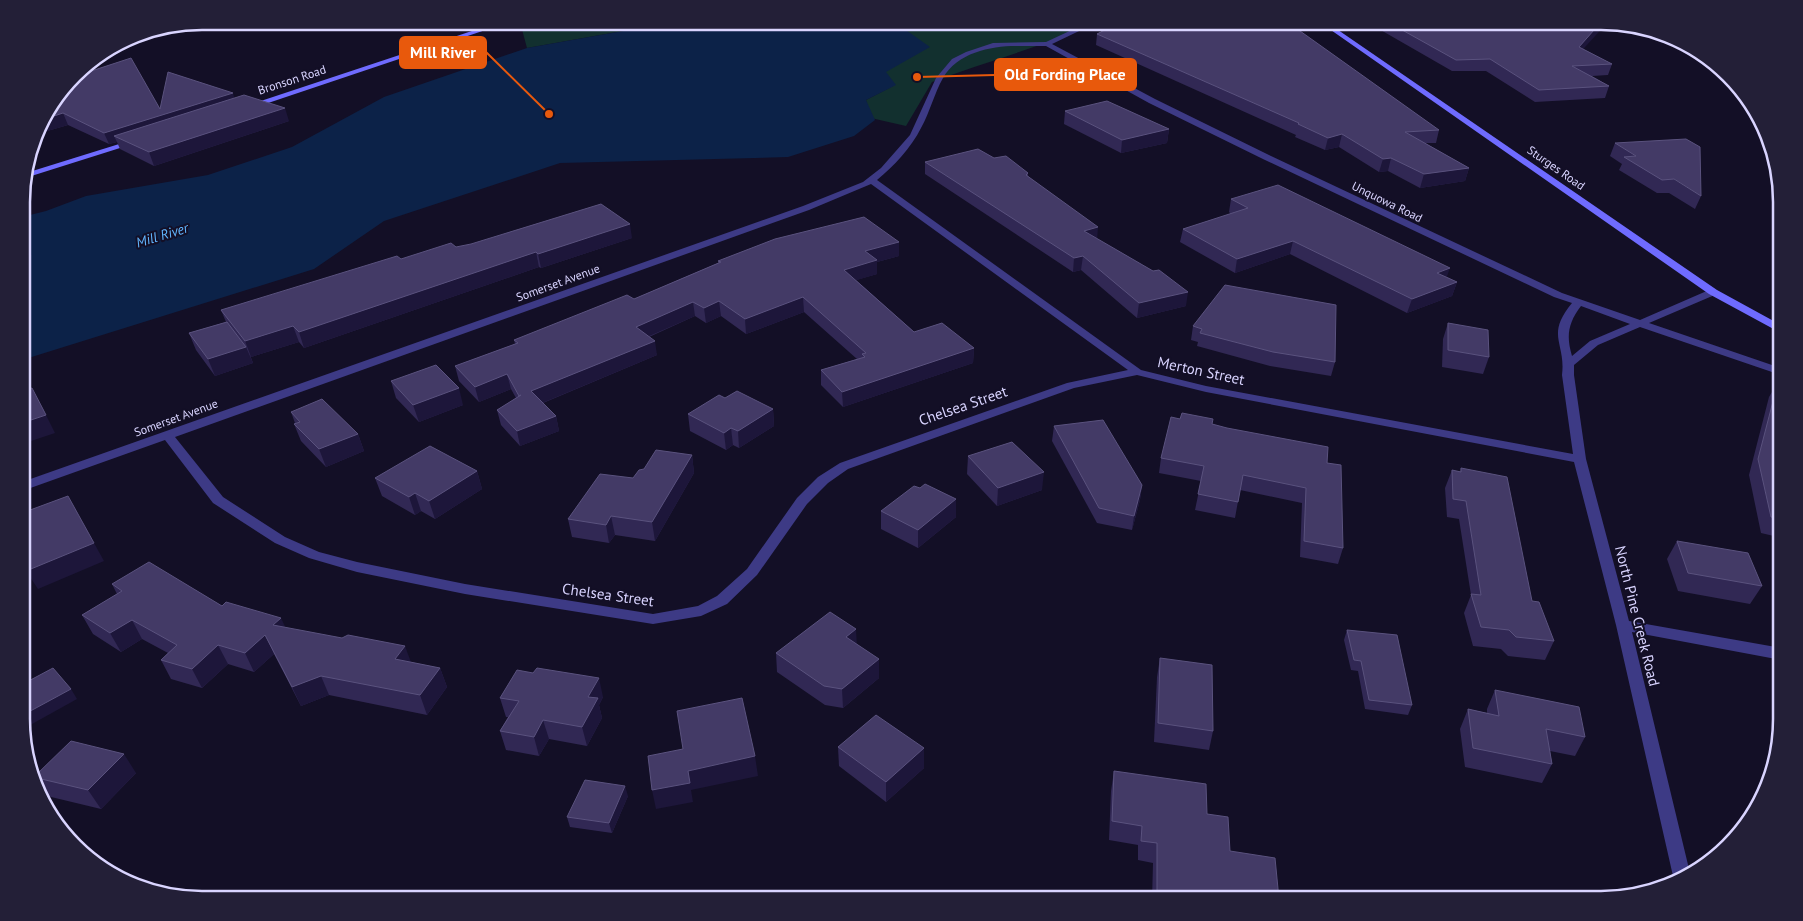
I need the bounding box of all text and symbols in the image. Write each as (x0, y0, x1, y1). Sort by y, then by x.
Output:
callout: Mill River (400, 37, 486, 68)
text: Mill River (410, 42, 476, 62)
callout: Old Fording Place (995, 59, 1136, 90)
street label: Bronson Road (256, 61, 328, 98)
text: Old Fording Place (1004, 64, 1126, 84)
street label: Sturges Road (1524, 142, 1588, 193)
street label: Unquowa Road (1349, 178, 1425, 225)
water label: Mill River (134, 218, 192, 251)
street label: Somerset Avenue (514, 260, 602, 305)
street label: Merton Street (1156, 352, 1246, 389)
street label: Chelsea Street (916, 381, 1010, 430)
street label: Somerset Avenue (132, 395, 220, 440)
street label: North Pine Creek Road (1611, 544, 1664, 688)
street label: Chelsea Street (561, 579, 655, 610)

